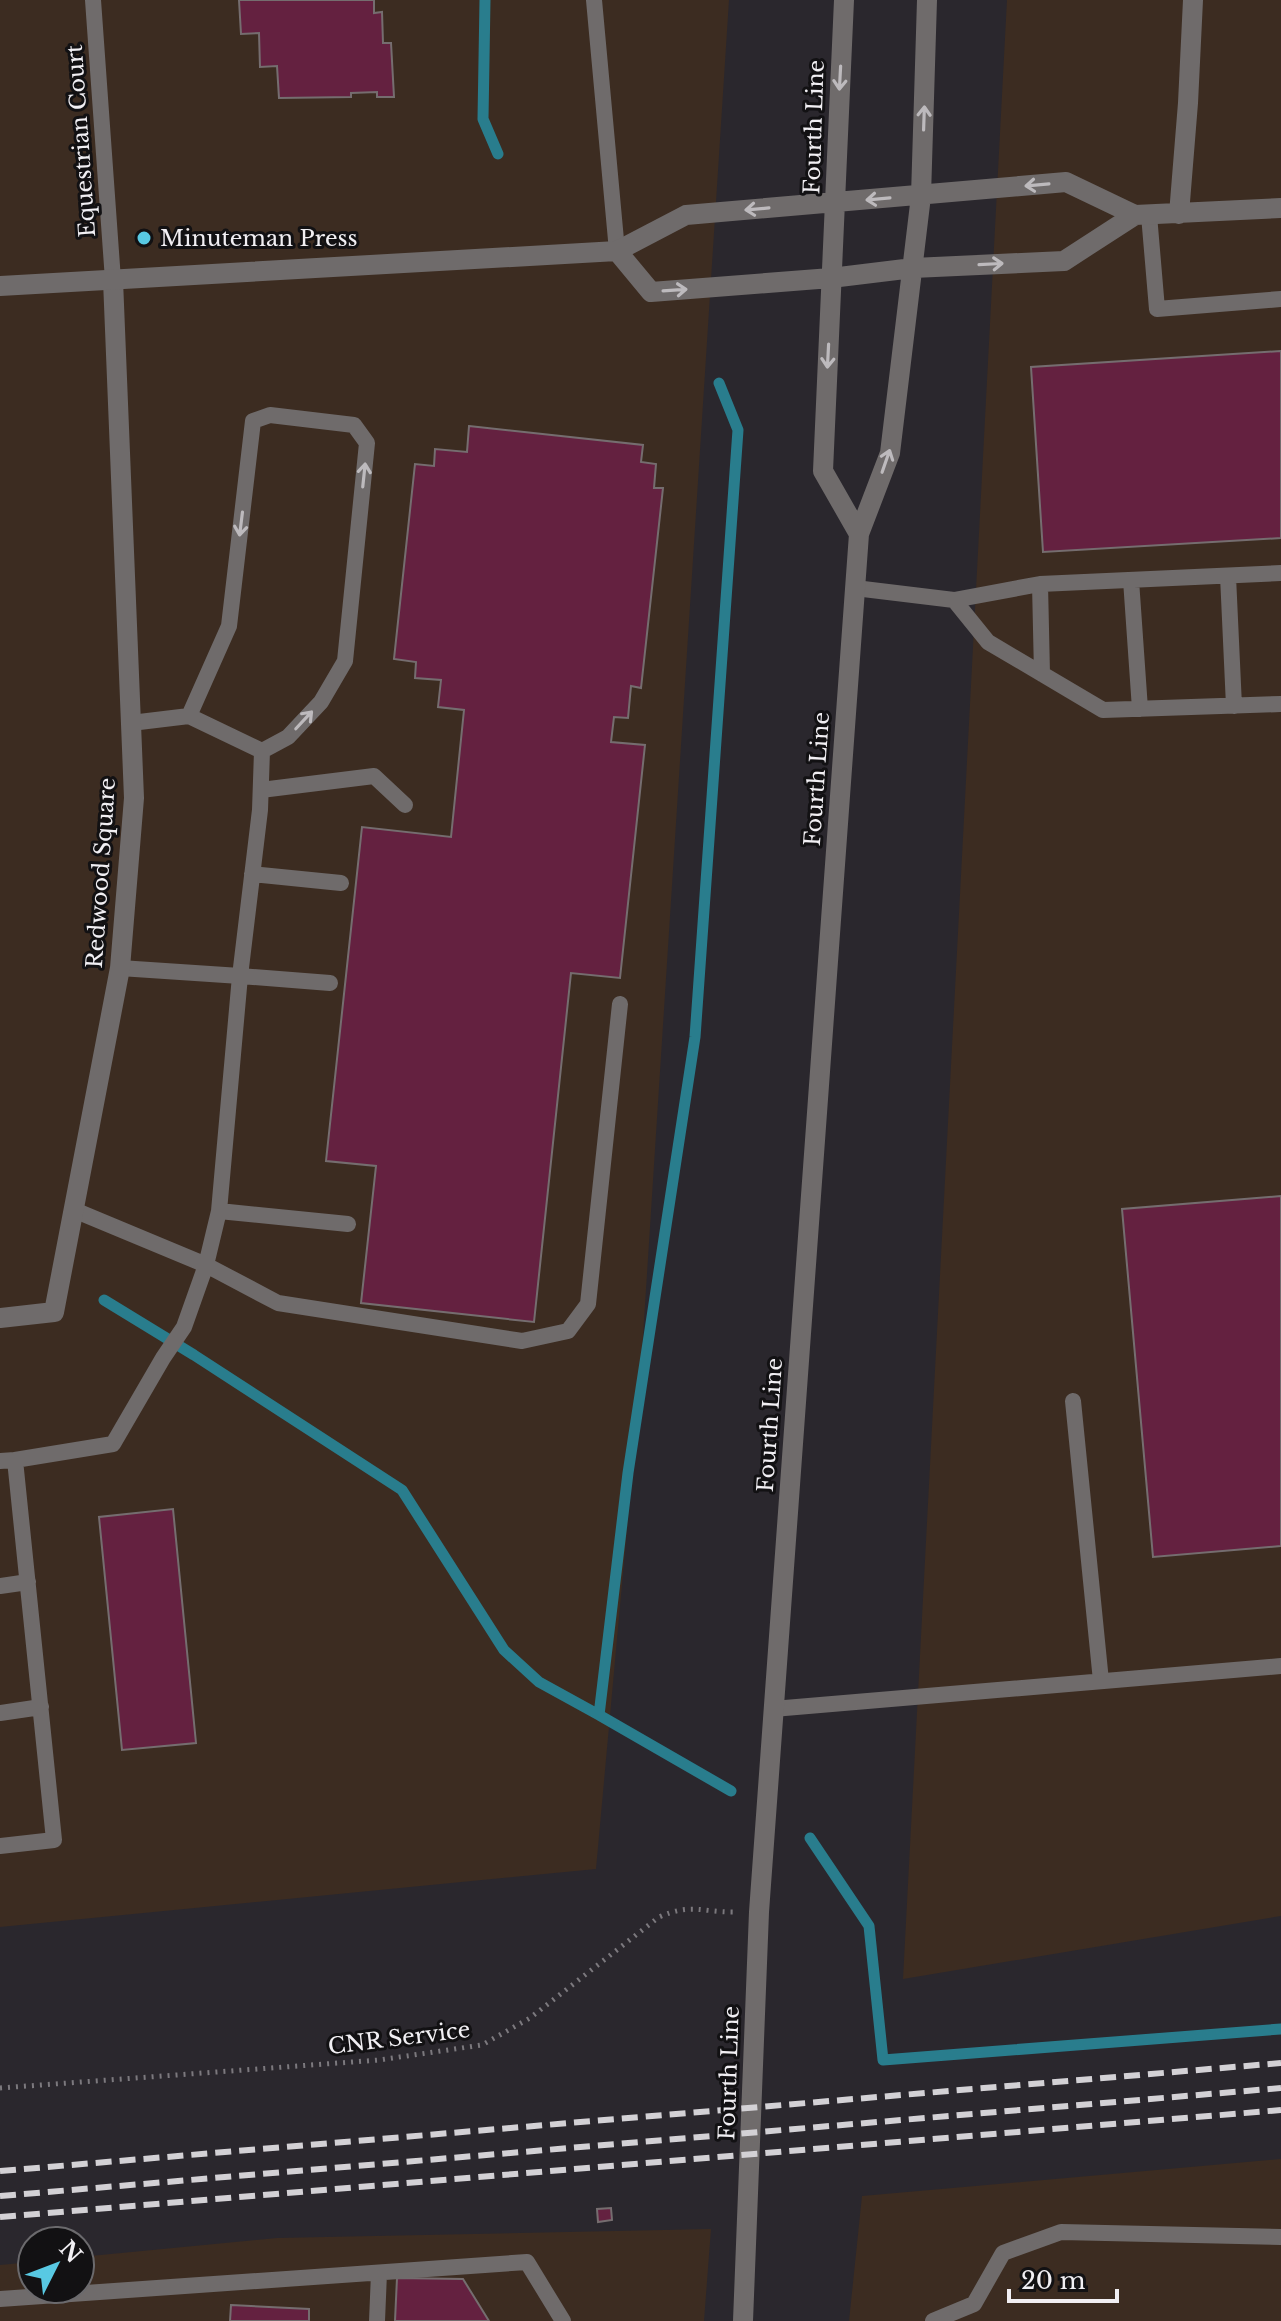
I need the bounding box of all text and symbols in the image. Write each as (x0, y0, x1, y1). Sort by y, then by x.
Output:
street label: Equestrian Court (61, 43, 101, 238)
street label: Fourth Line (798, 59, 830, 195)
one-way arrow (833, 64, 848, 91)
one-way arrow (916, 105, 931, 132)
one-way arrow (1024, 177, 1051, 192)
one-way arrow (865, 192, 892, 207)
one-way arrow (744, 201, 771, 216)
place label: Minuteman Press (160, 225, 358, 252)
marker: Minuteman Press (135, 229, 153, 247)
one-way arrow (977, 257, 1004, 272)
one-way arrow (661, 282, 688, 297)
one-way arrow (821, 342, 836, 369)
one-way arrow (880, 449, 895, 474)
one-way arrow (357, 462, 372, 489)
one-way arrow (233, 511, 248, 536)
one-way arrow (294, 710, 313, 730)
street label: Fourth Line (799, 711, 835, 847)
street label: Redwood Square (81, 777, 121, 969)
street label: Fourth Line (752, 1357, 788, 1493)
street label: Fourth Line (713, 2005, 745, 2141)
street label: CNR Service (326, 2016, 472, 2060)
north arrow (16, 2225, 96, 2305)
text: N (54, 2235, 88, 2269)
scale bar (1009, 2253, 1117, 2303)
text: 20 m (1021, 2266, 1086, 2295)

